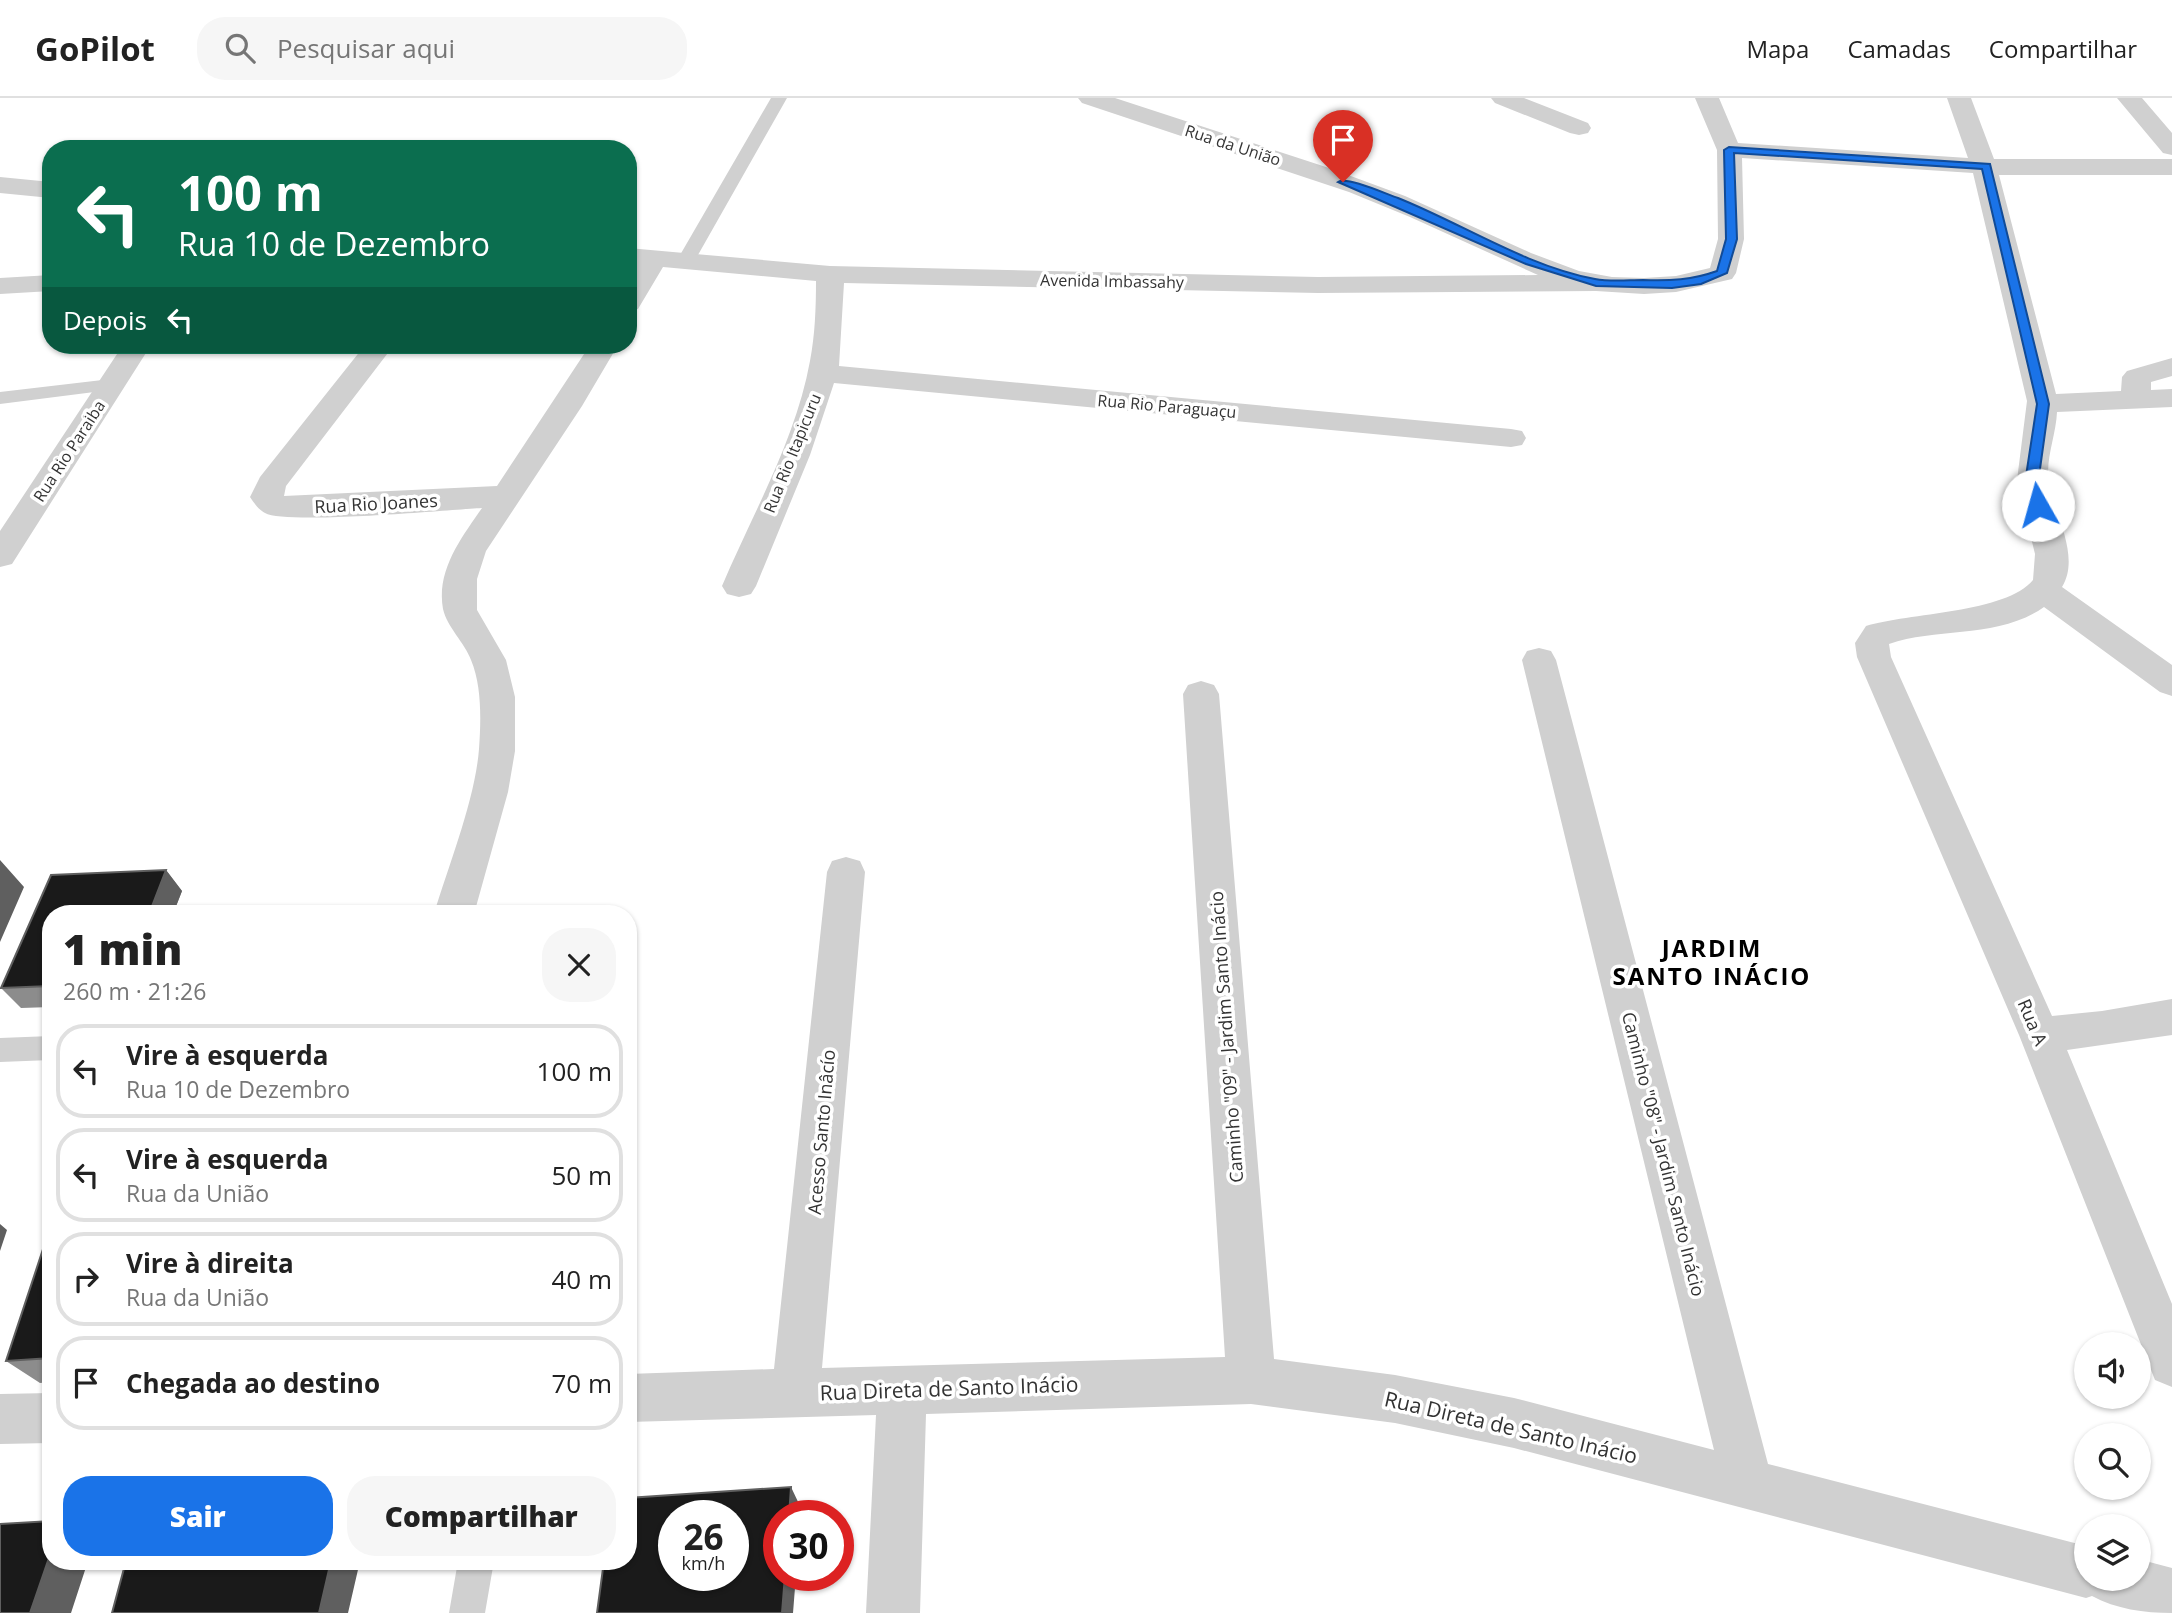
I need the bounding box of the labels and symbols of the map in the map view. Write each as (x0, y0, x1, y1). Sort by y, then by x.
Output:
pin (1313, 110, 1373, 182)
street label: Rua da União (1182, 119, 1284, 171)
street label: Avenida Imbassahy (1040, 269, 1185, 293)
street label: Rua Rio Paraguaçu (1097, 389, 1237, 423)
street label: Rua Rio Itapicuru (758, 390, 826, 516)
street label: Rua Rio Paraiba (28, 396, 110, 506)
position arrow (2001, 468, 2075, 542)
street label: Rua Rio Joanes (314, 488, 438, 518)
street label: Caminho "09" - Jardim Santo Inácio (1204, 890, 1248, 1184)
district label: JARDIM SANTO INÁCIO (1613, 931, 1811, 992)
street label: Rua A (2013, 995, 2054, 1049)
street label: Caminho "08" - Jardim Santo Inácio (1617, 1009, 1711, 1299)
street label: Acesso Santo Inâcío (802, 1048, 840, 1216)
street label: Rua Direta de Santo Inácio (819, 1369, 1079, 1407)
street label: Rua Direta de Santo Inácio (1382, 1384, 1640, 1470)
speed limit sign: 30 (763, 1500, 854, 1591)

